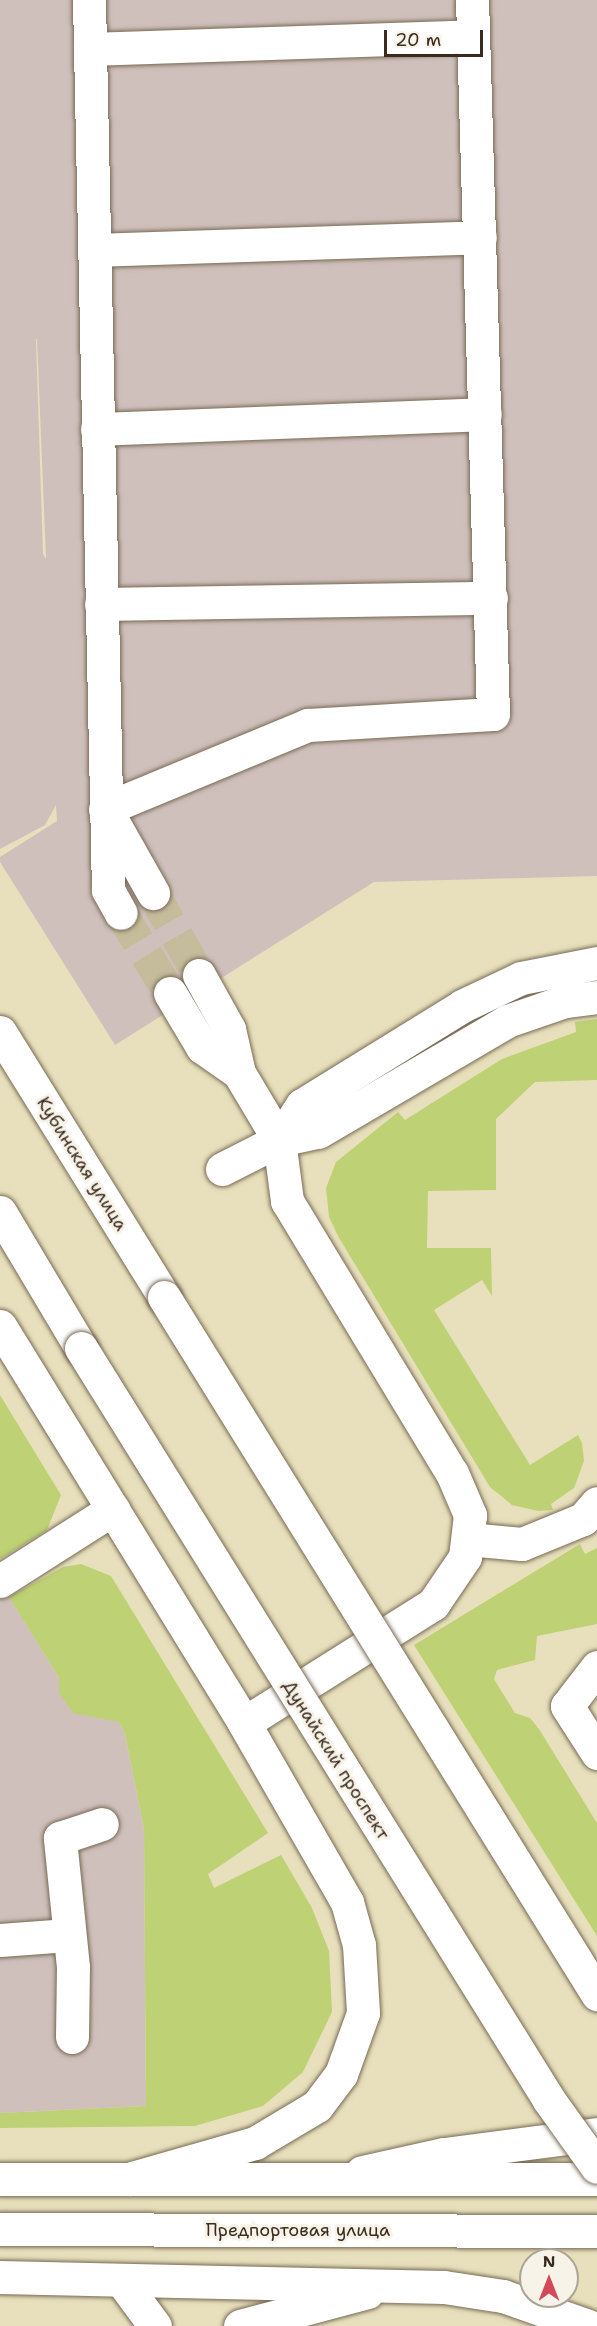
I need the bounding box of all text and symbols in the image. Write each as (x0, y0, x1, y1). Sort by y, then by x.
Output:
scale bar (387, 18, 486, 56)
text: 20 m (395, 28, 441, 52)
street label: Кубинская улица (32, 1093, 132, 1235)
street label: Дунайский проспект (278, 1676, 394, 1844)
street label: Предпортовая улица (206, 2219, 390, 2241)
north arrow (519, 2248, 579, 2308)
text: N (543, 2251, 555, 2272)

